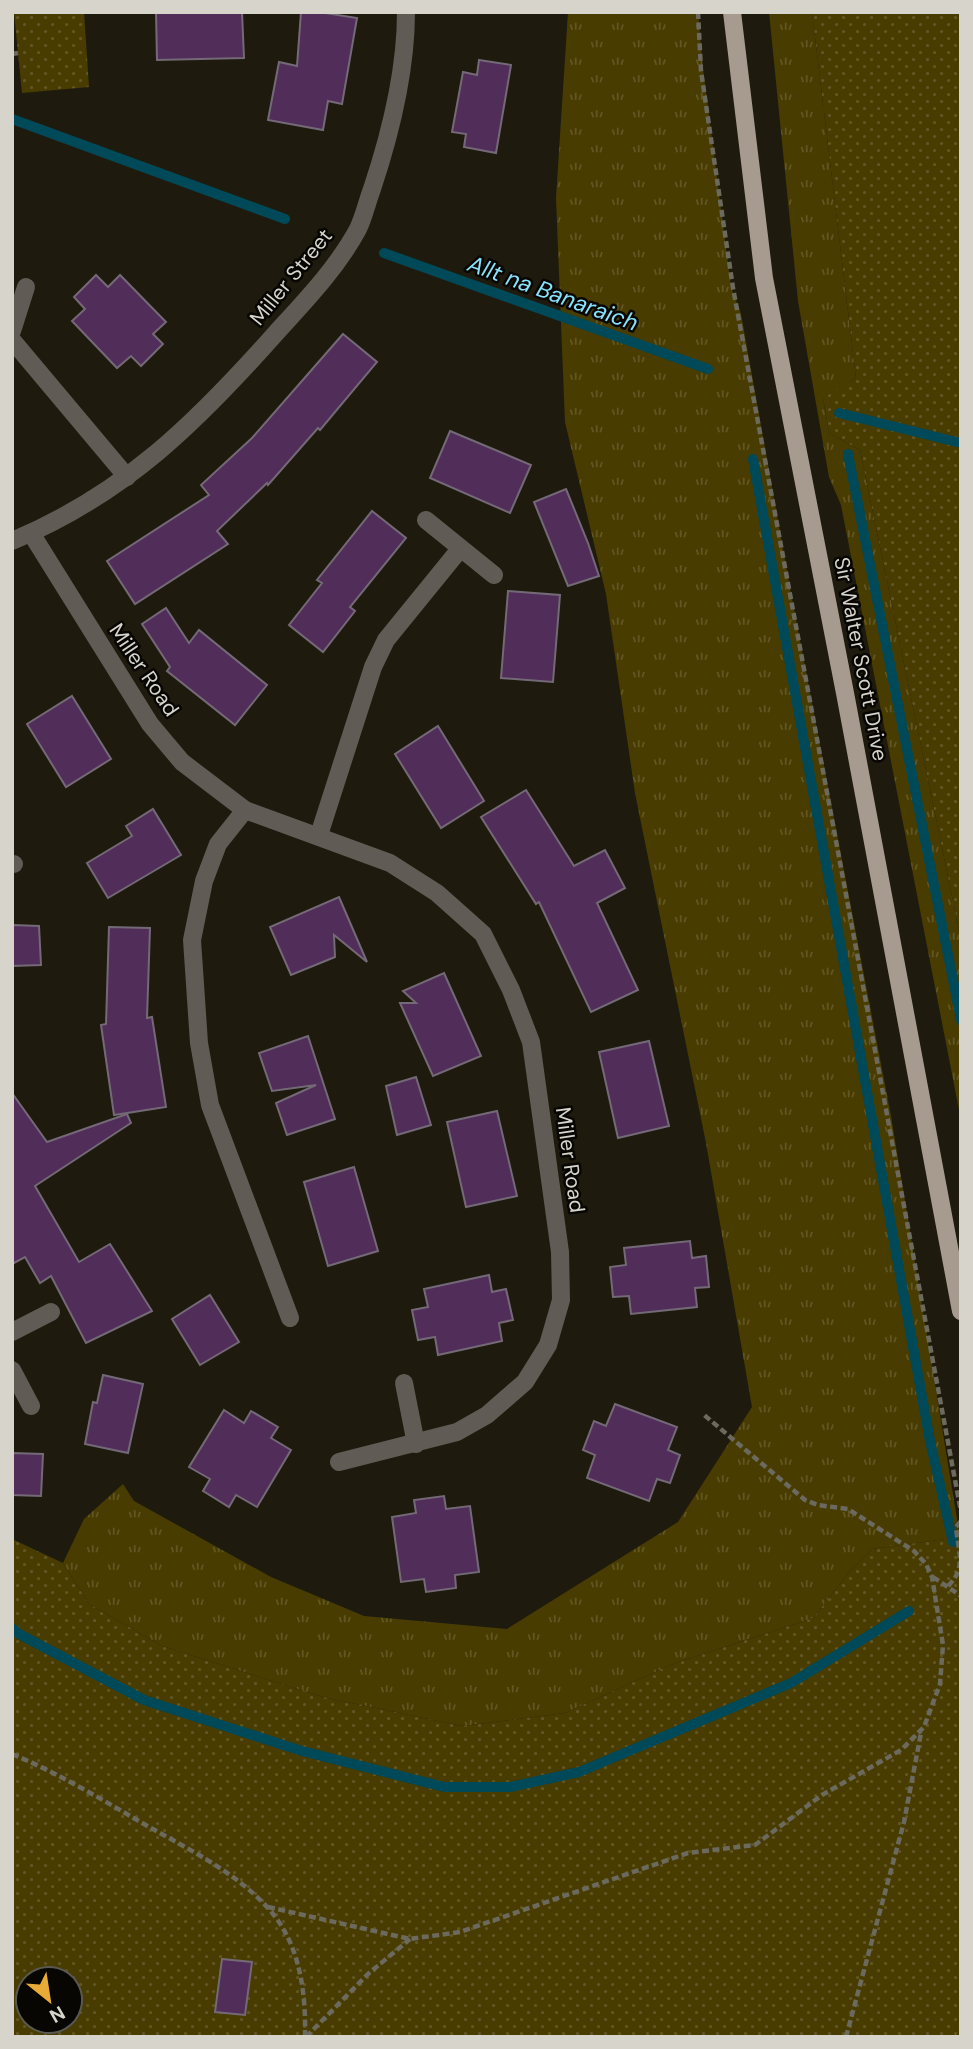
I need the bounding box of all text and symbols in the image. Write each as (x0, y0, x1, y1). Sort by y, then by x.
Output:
street label: Miller Street (243, 223, 339, 331)
water label: Allt na Banaraich (463, 248, 642, 338)
street label: Sir Walter Scott Drive (827, 555, 895, 763)
street label: Miller Road (103, 618, 185, 722)
street label: Miller Road (549, 1105, 591, 1215)
north arrow (14, 1965, 84, 2035)
text: N (45, 2000, 70, 2029)

